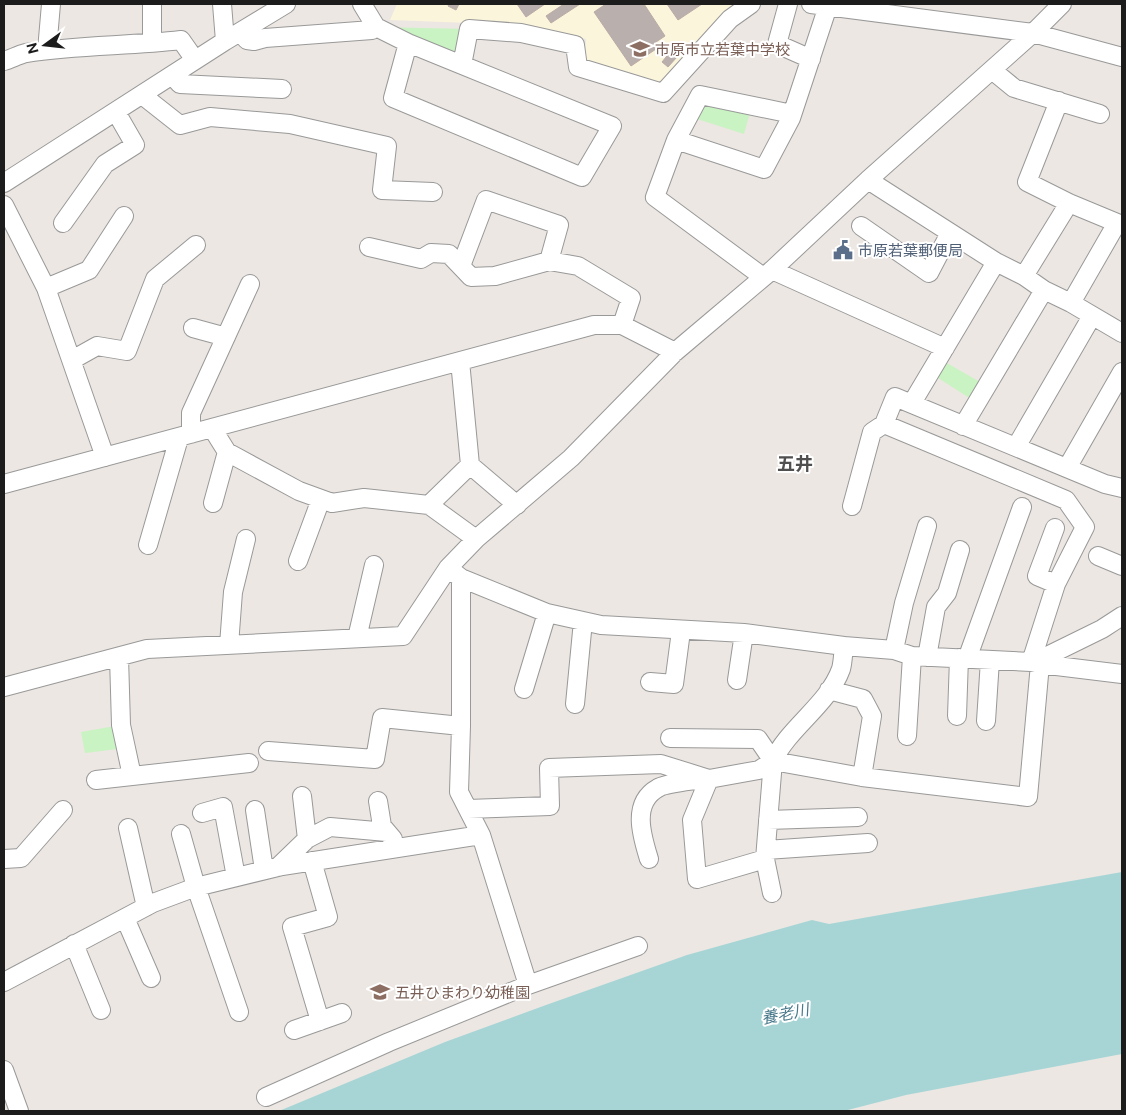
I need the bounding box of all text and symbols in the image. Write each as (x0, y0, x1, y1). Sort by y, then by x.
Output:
north arrow (20, 20, 70, 70)
school or university icon: 市原市立若葉中学校 (629, 38, 651, 60)
text: N (23, 41, 42, 56)
place label: 市原市立若葉中学校 (655, 41, 790, 58)
public building icon: 市原若葉郵便局 (832, 239, 854, 261)
place label: 市原若葉郵便局 (858, 242, 963, 259)
district label: 五井 (777, 453, 813, 474)
school or university icon: 五井ひまわり幼稚園 (369, 981, 391, 1003)
place label: 五井ひまわり幼稚園 (395, 984, 530, 1001)
water label: 養老川 (760, 1000, 812, 1028)

